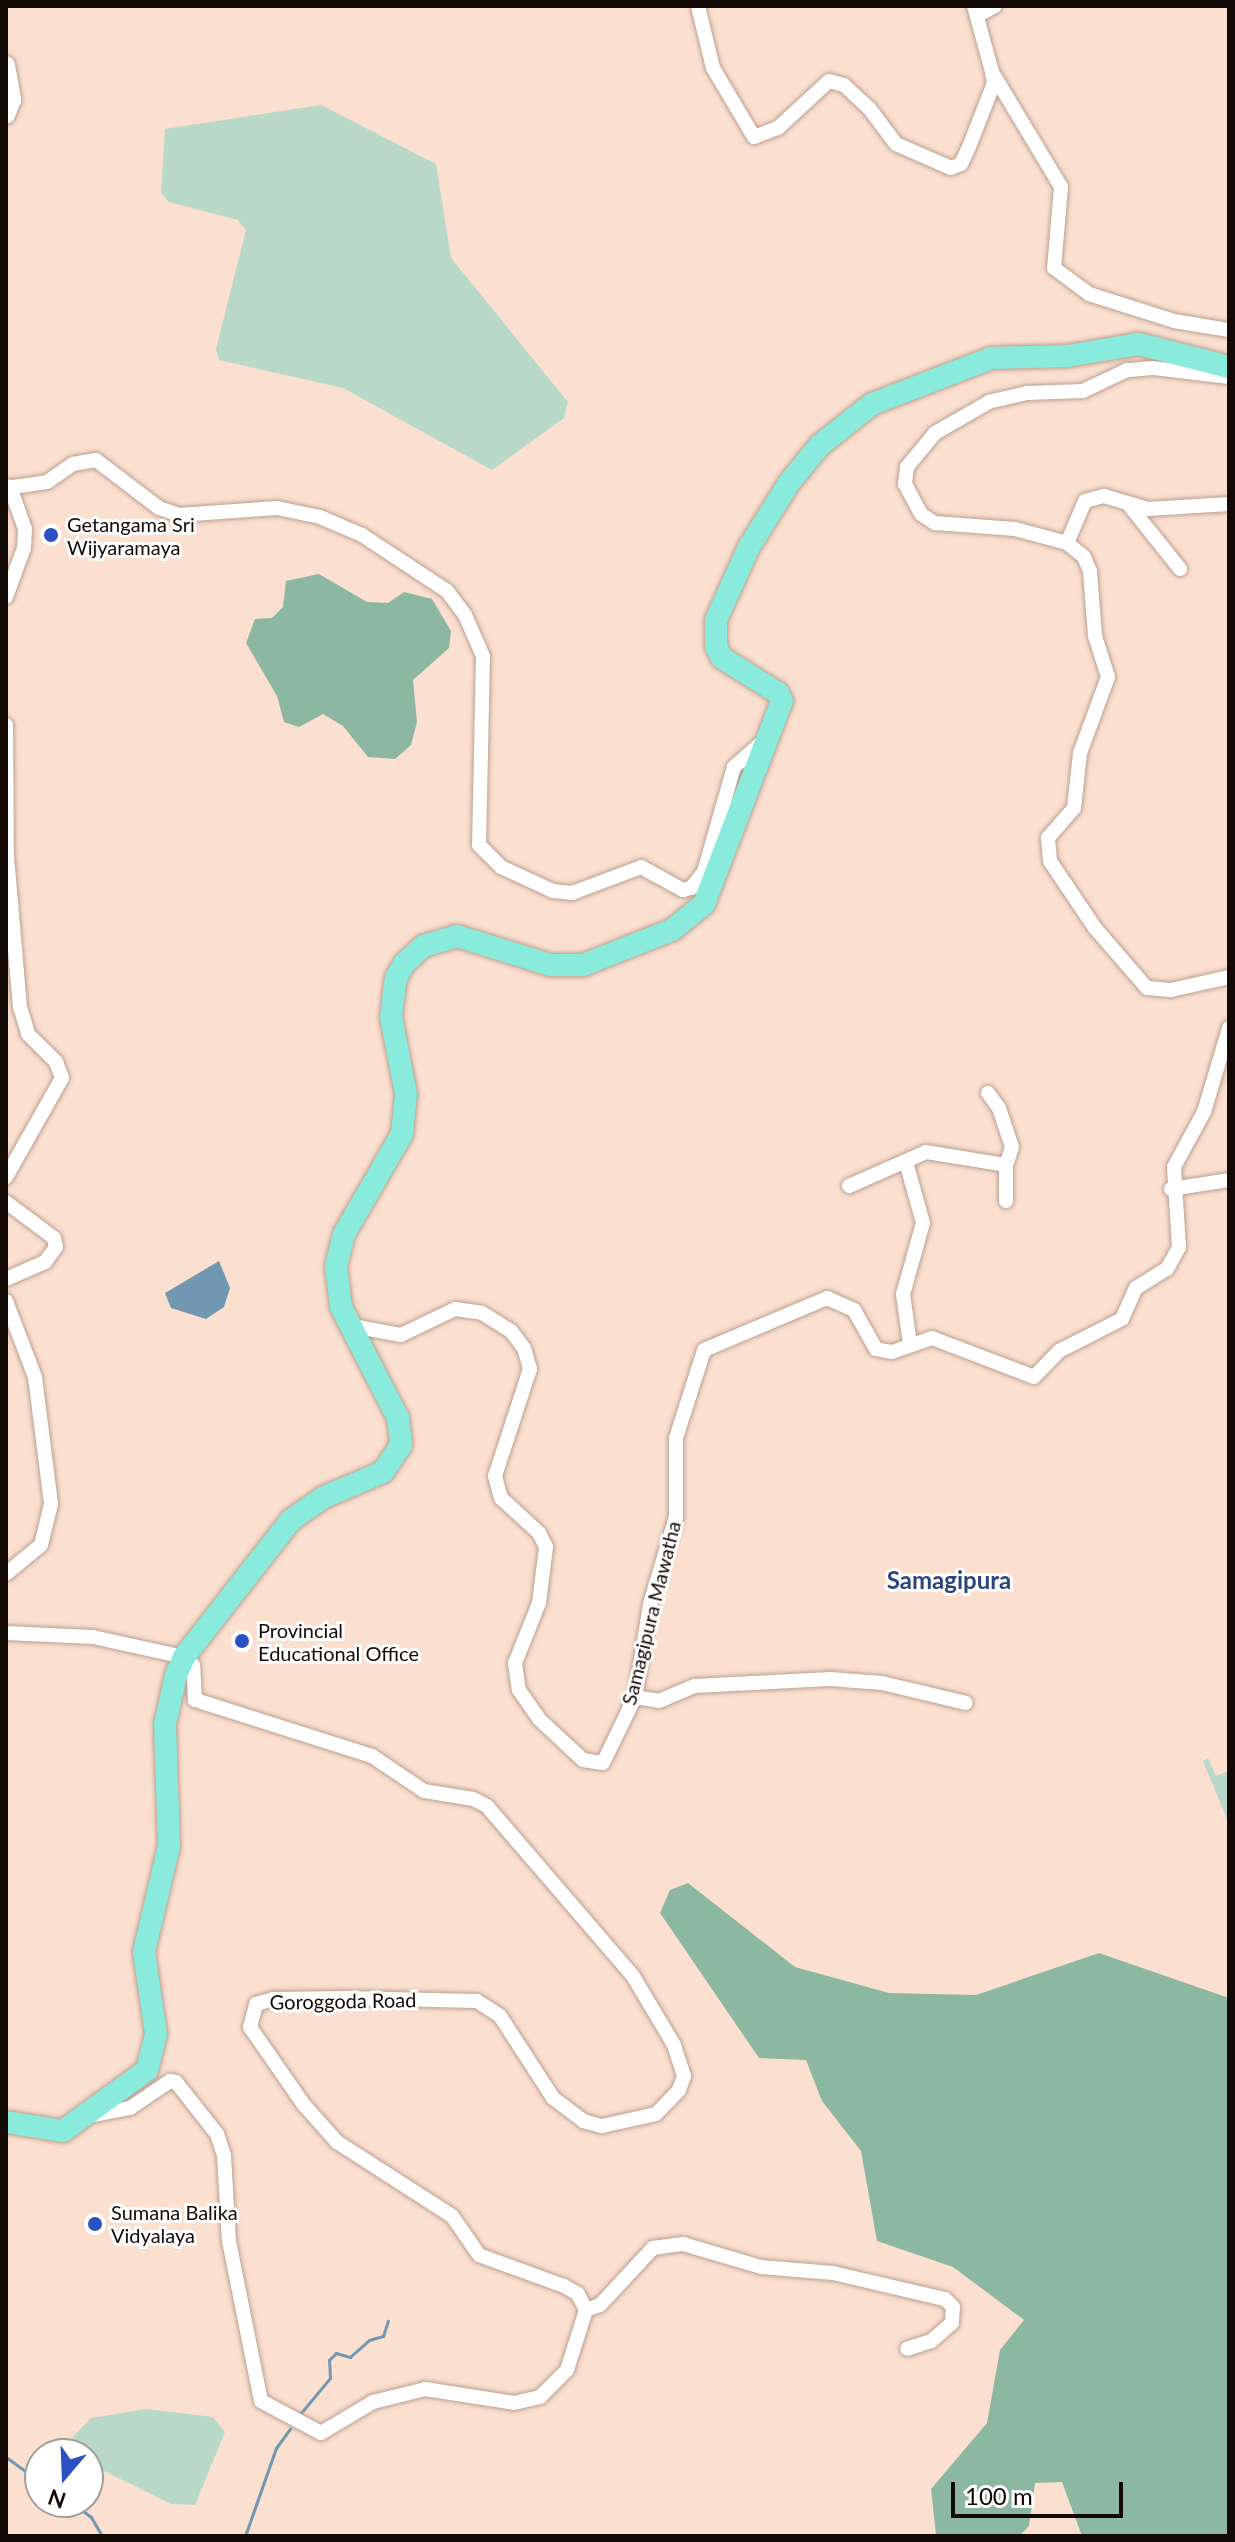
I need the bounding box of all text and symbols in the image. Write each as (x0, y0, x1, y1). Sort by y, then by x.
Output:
place label: Getangama Sri Wijyaramaya (67, 512, 195, 559)
marker: Getangama Sri Wijyaramaya (42, 526, 60, 544)
street label: Samagipura Mawatha (617, 1519, 685, 1707)
district label: Samagipura (887, 1566, 1011, 1594)
place label: Provincial Educational Office (258, 1618, 419, 1665)
marker: Provincial Educational Office (233, 1632, 251, 1650)
street label: Goroggoda Road (270, 1988, 416, 2014)
place label: Sumana Balika Vidyalaya (111, 2200, 238, 2247)
marker: Sumana Balika Vidyalaya (86, 2215, 104, 2233)
north arrow (24, 2438, 104, 2518)
scale bar (955, 2466, 1127, 2516)
text: 100 m (965, 2481, 1033, 2510)
text: N (44, 2484, 69, 2515)

